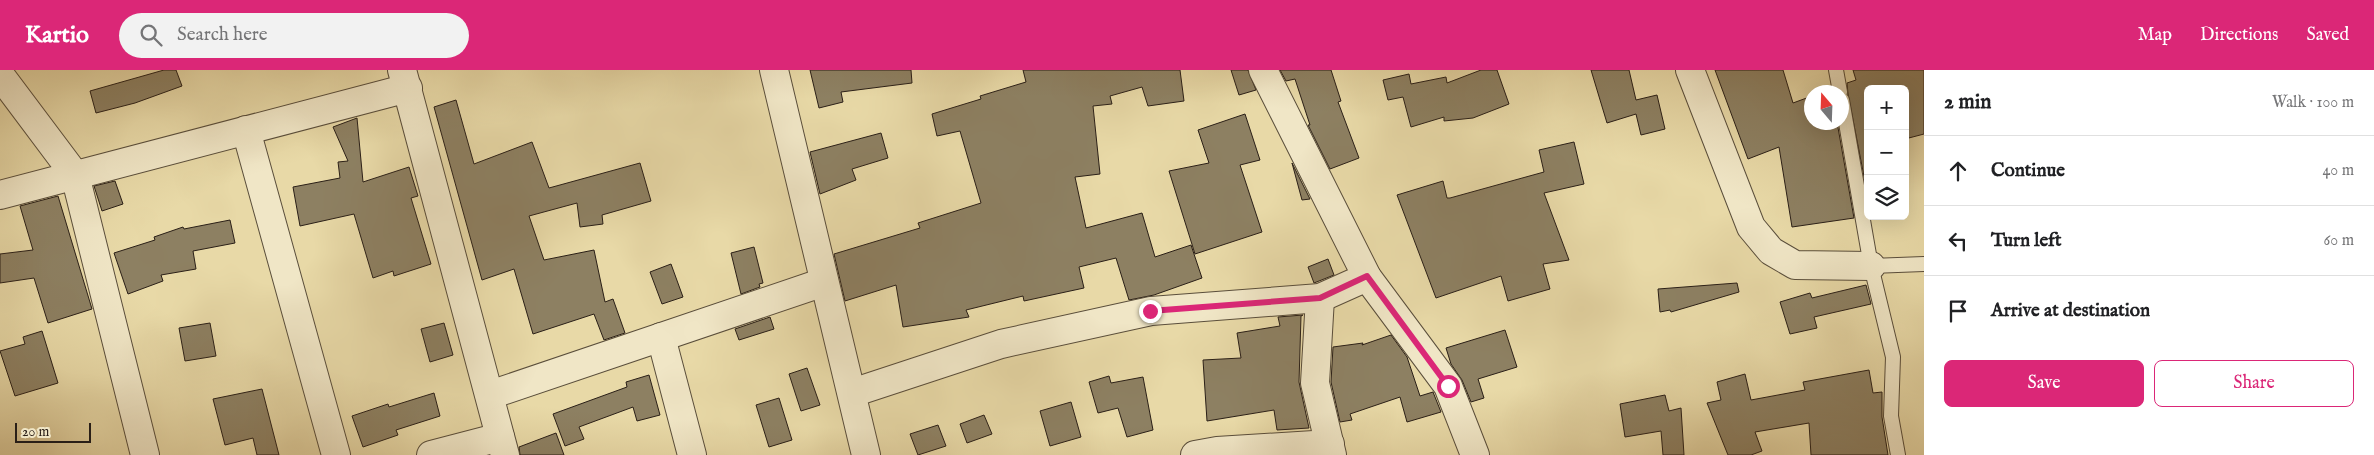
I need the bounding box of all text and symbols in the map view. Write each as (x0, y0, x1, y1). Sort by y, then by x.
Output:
search box (119, 13, 469, 58)
text: Kartio (25, 20, 89, 51)
icon: search (137, 21, 165, 49)
text: Search here (177, 23, 268, 47)
text: Map (2138, 24, 2172, 47)
text: Directions (2200, 24, 2278, 47)
text: Saved (2306, 24, 2349, 47)
north arrow (1804, 85, 1849, 130)
map controls (1864, 85, 1909, 220)
button: + (1864, 85, 1909, 130)
text: 2 min (1944, 89, 1991, 116)
text: Walk · 100 m (2272, 93, 2354, 113)
button: − (1864, 130, 1909, 175)
icon: ahead (1944, 157, 1972, 185)
text: Continue (1991, 159, 2065, 183)
text: 40 m (2322, 161, 2354, 181)
button: layers (1864, 175, 1909, 220)
icon: left (1944, 227, 1972, 255)
text: Turn left (1991, 229, 2062, 253)
text: 60 m (2324, 231, 2354, 251)
icon: arrive (1944, 297, 1972, 325)
text: Arrive at destination (1991, 299, 2150, 323)
route end (1139, 300, 1162, 323)
button: Save (1944, 360, 2144, 407)
button: Share (2154, 360, 2354, 407)
route start (1437, 375, 1460, 398)
scale bar (15, 420, 91, 443)
text: 20 m (22, 423, 49, 441)

